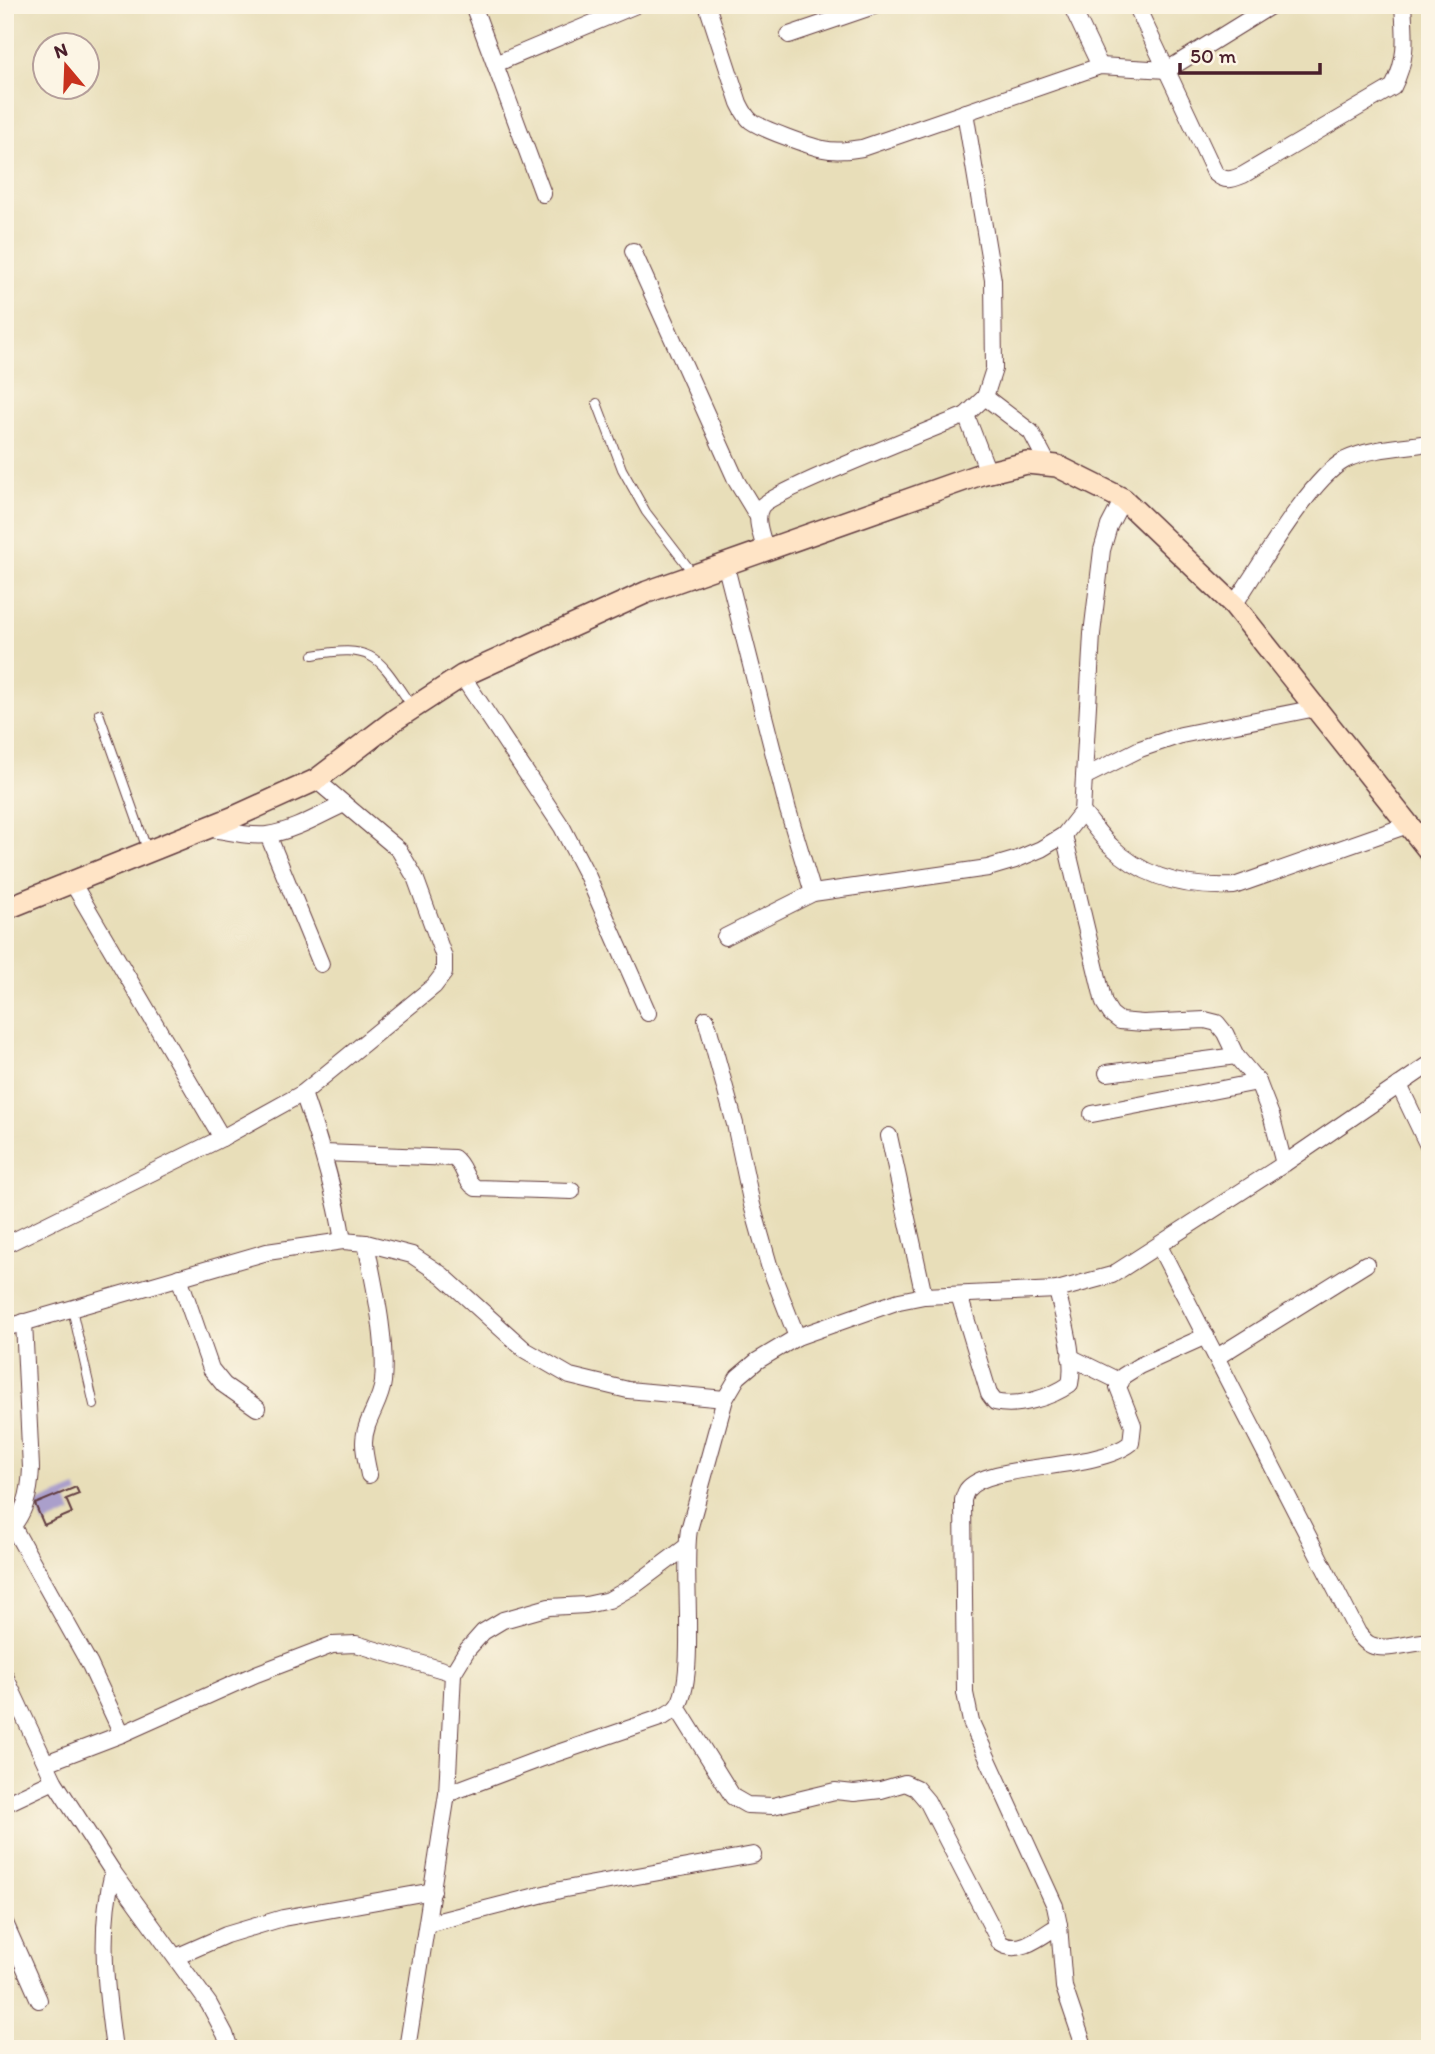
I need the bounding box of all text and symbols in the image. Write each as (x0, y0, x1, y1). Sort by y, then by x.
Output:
north arrow (32, 32, 102, 102)
scale bar (1180, 32, 1320, 76)
text: N (51, 37, 70, 63)
text: 50 m (1190, 43, 1237, 68)

